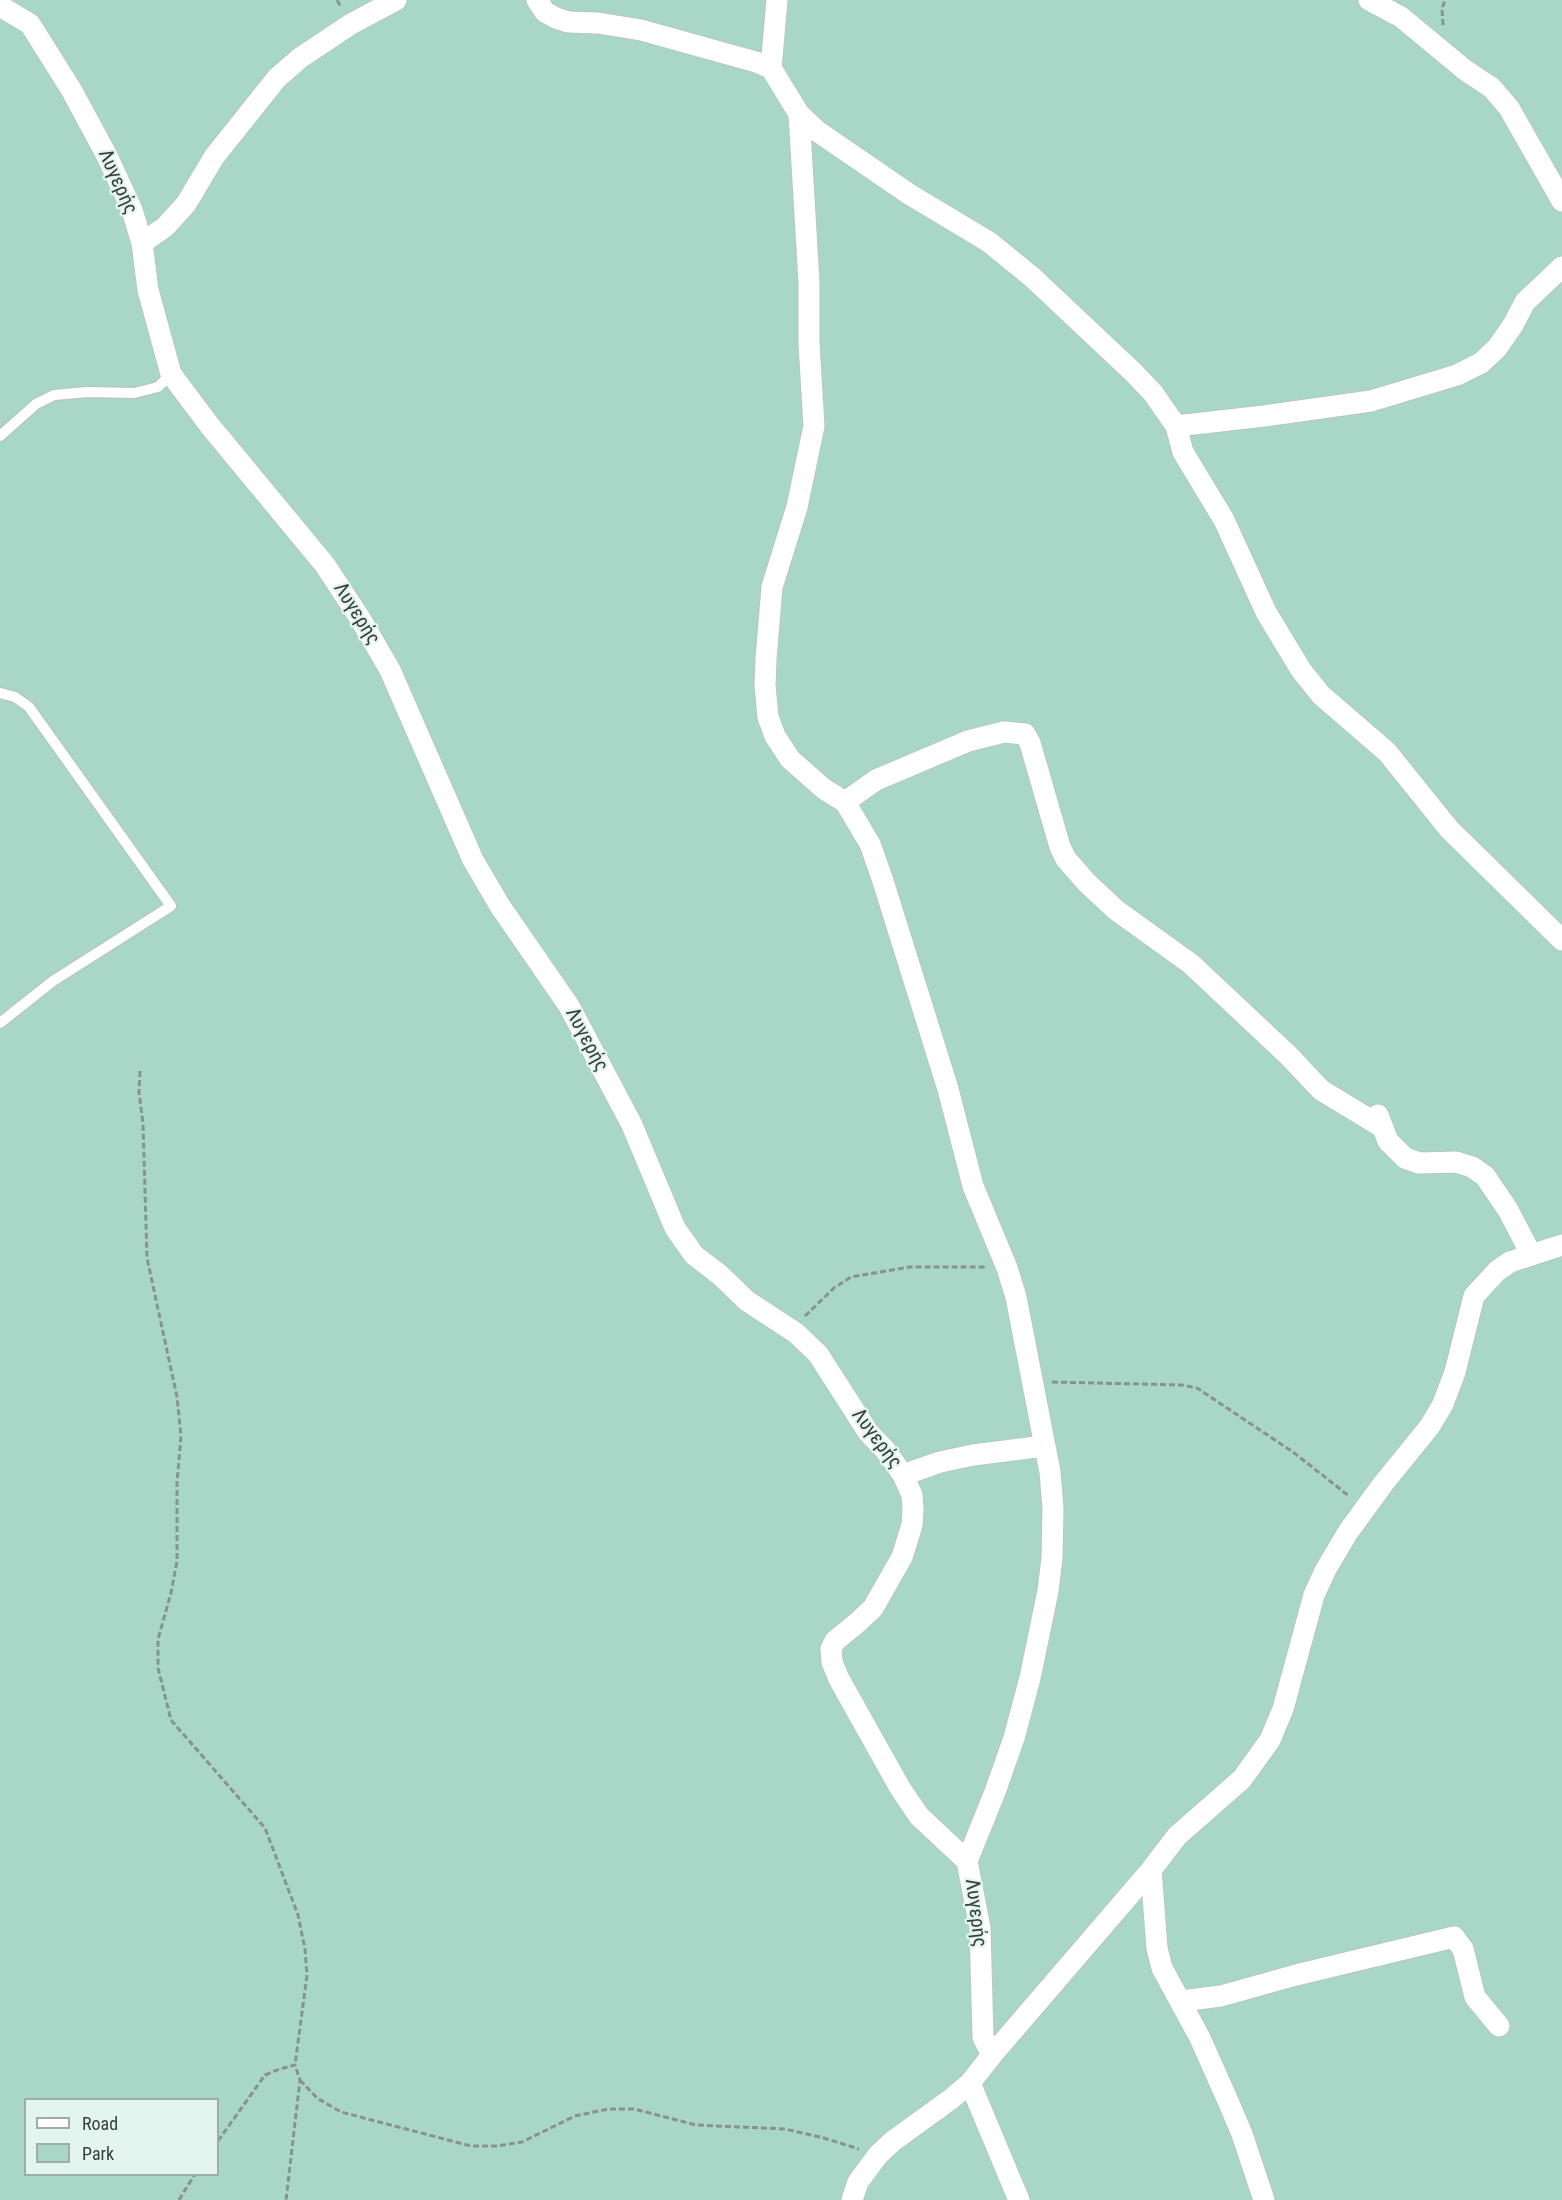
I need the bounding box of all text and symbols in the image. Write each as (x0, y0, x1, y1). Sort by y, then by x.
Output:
street label: Λυγερής (92, 146, 142, 218)
street label: Λυγερής (328, 579, 384, 649)
street label: Λυγερής (559, 1004, 613, 1076)
street label: Λυγερής (846, 1404, 906, 1474)
street label: Λυγερής (959, 1877, 991, 1949)
legend (24, 2098, 219, 2176)
text: Road (82, 2113, 118, 2134)
text: Park (82, 2143, 114, 2164)

